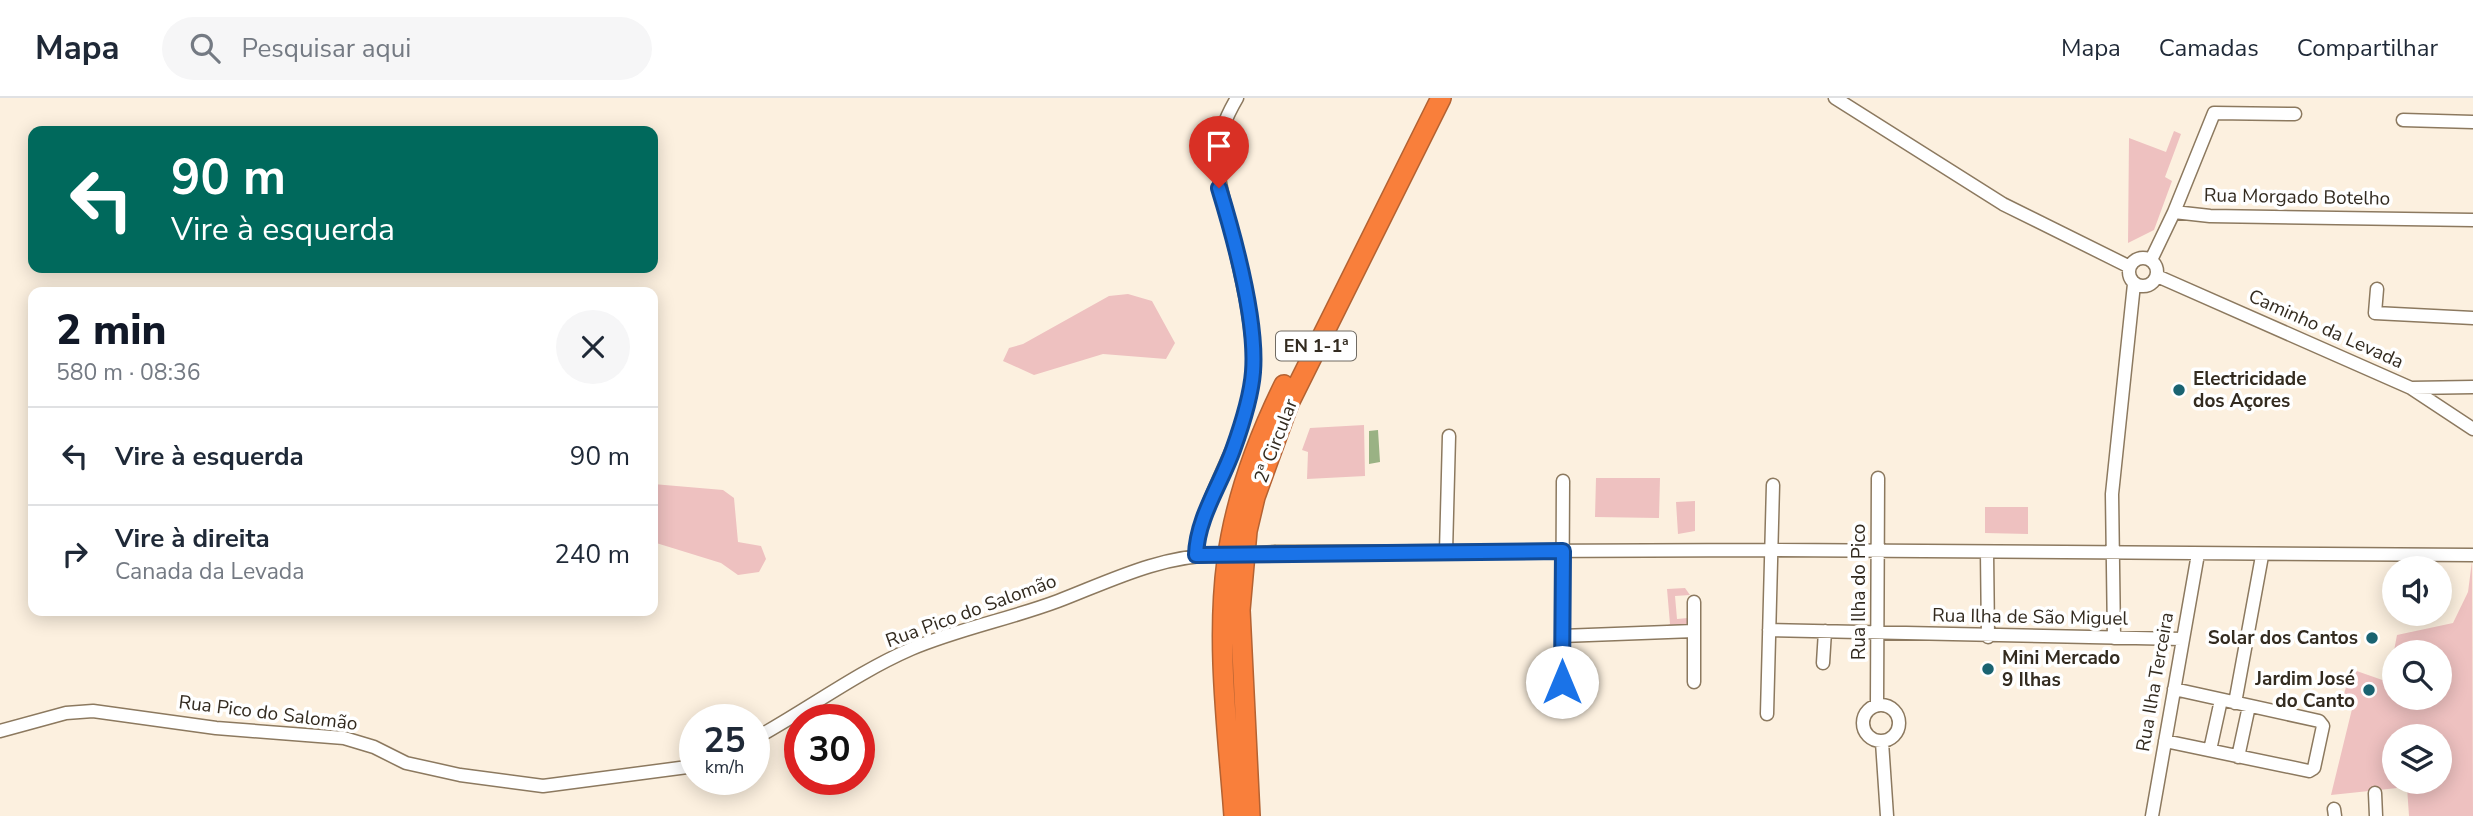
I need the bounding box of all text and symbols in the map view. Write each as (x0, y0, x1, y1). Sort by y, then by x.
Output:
search box (162, 17, 652, 80)
text: Mapa (35, 26, 120, 71)
icon: search (186, 29, 224, 67)
text: Pesquisar aqui (242, 31, 411, 66)
text: Mapa (2061, 32, 2121, 64)
text: Camadas (2159, 32, 2259, 64)
text: Compartilhar (2297, 32, 2438, 64)
pin (1189, 116, 1249, 188)
icon: arrive (1200, 127, 1238, 165)
text: 90 m (171, 144, 286, 211)
icon: left (56, 154, 147, 245)
street label: Rua Morgado Botelho (2204, 182, 2390, 212)
text: Vire à esquerda (171, 208, 395, 251)
street label: Caminho da Levada (2244, 283, 2408, 375)
text: 2 min (56, 302, 166, 359)
button: close (556, 310, 630, 384)
road number: EN 1-1ª (1276, 332, 1356, 360)
text: 580 m · 08:36 (56, 357, 201, 388)
place label: Electricidade dos Açores (2193, 366, 2307, 414)
marker: Electricidade dos Açores (2171, 382, 2187, 398)
street label: 2ª Circular (1248, 395, 1304, 487)
icon: left (56, 437, 94, 475)
text: Vire à esquerda (115, 439, 304, 474)
text: 90 m (570, 439, 630, 474)
text: Vire à direita (115, 521, 270, 556)
street label: Rua Ilha do Pico (1846, 524, 1872, 660)
icon: right (56, 535, 94, 573)
text: 240 m (554, 537, 630, 572)
text: Canada da Levada (115, 556, 304, 587)
map controls (2382, 556, 2452, 794)
button: sound (2382, 556, 2452, 626)
street label: Rua Pico do Salomão (882, 568, 1060, 654)
street label: Rua Ilha de São Miguel (1932, 602, 2129, 632)
street label: Rua Ilha Terceira (2130, 610, 2180, 754)
place label: Solar dos Cantos (2208, 625, 2358, 651)
marker: Solar dos Cantos (2364, 630, 2380, 646)
button: search (2382, 640, 2452, 710)
position arrow (1525, 645, 1599, 719)
place label: Mini Mercado 9 Ilhas (2002, 645, 2120, 693)
marker: Mini Mercado 9 Ilhas (1980, 661, 1996, 677)
place label: Jardim José do Canto (2254, 666, 2355, 714)
marker: Jardim José do Canto (2361, 682, 2377, 698)
street label: Rua Pico do Salomão (177, 689, 359, 737)
speed limit sign: 30 (784, 704, 875, 795)
text: 25 (703, 717, 746, 764)
button: layers (2382, 724, 2452, 794)
text: km/h (705, 755, 744, 779)

